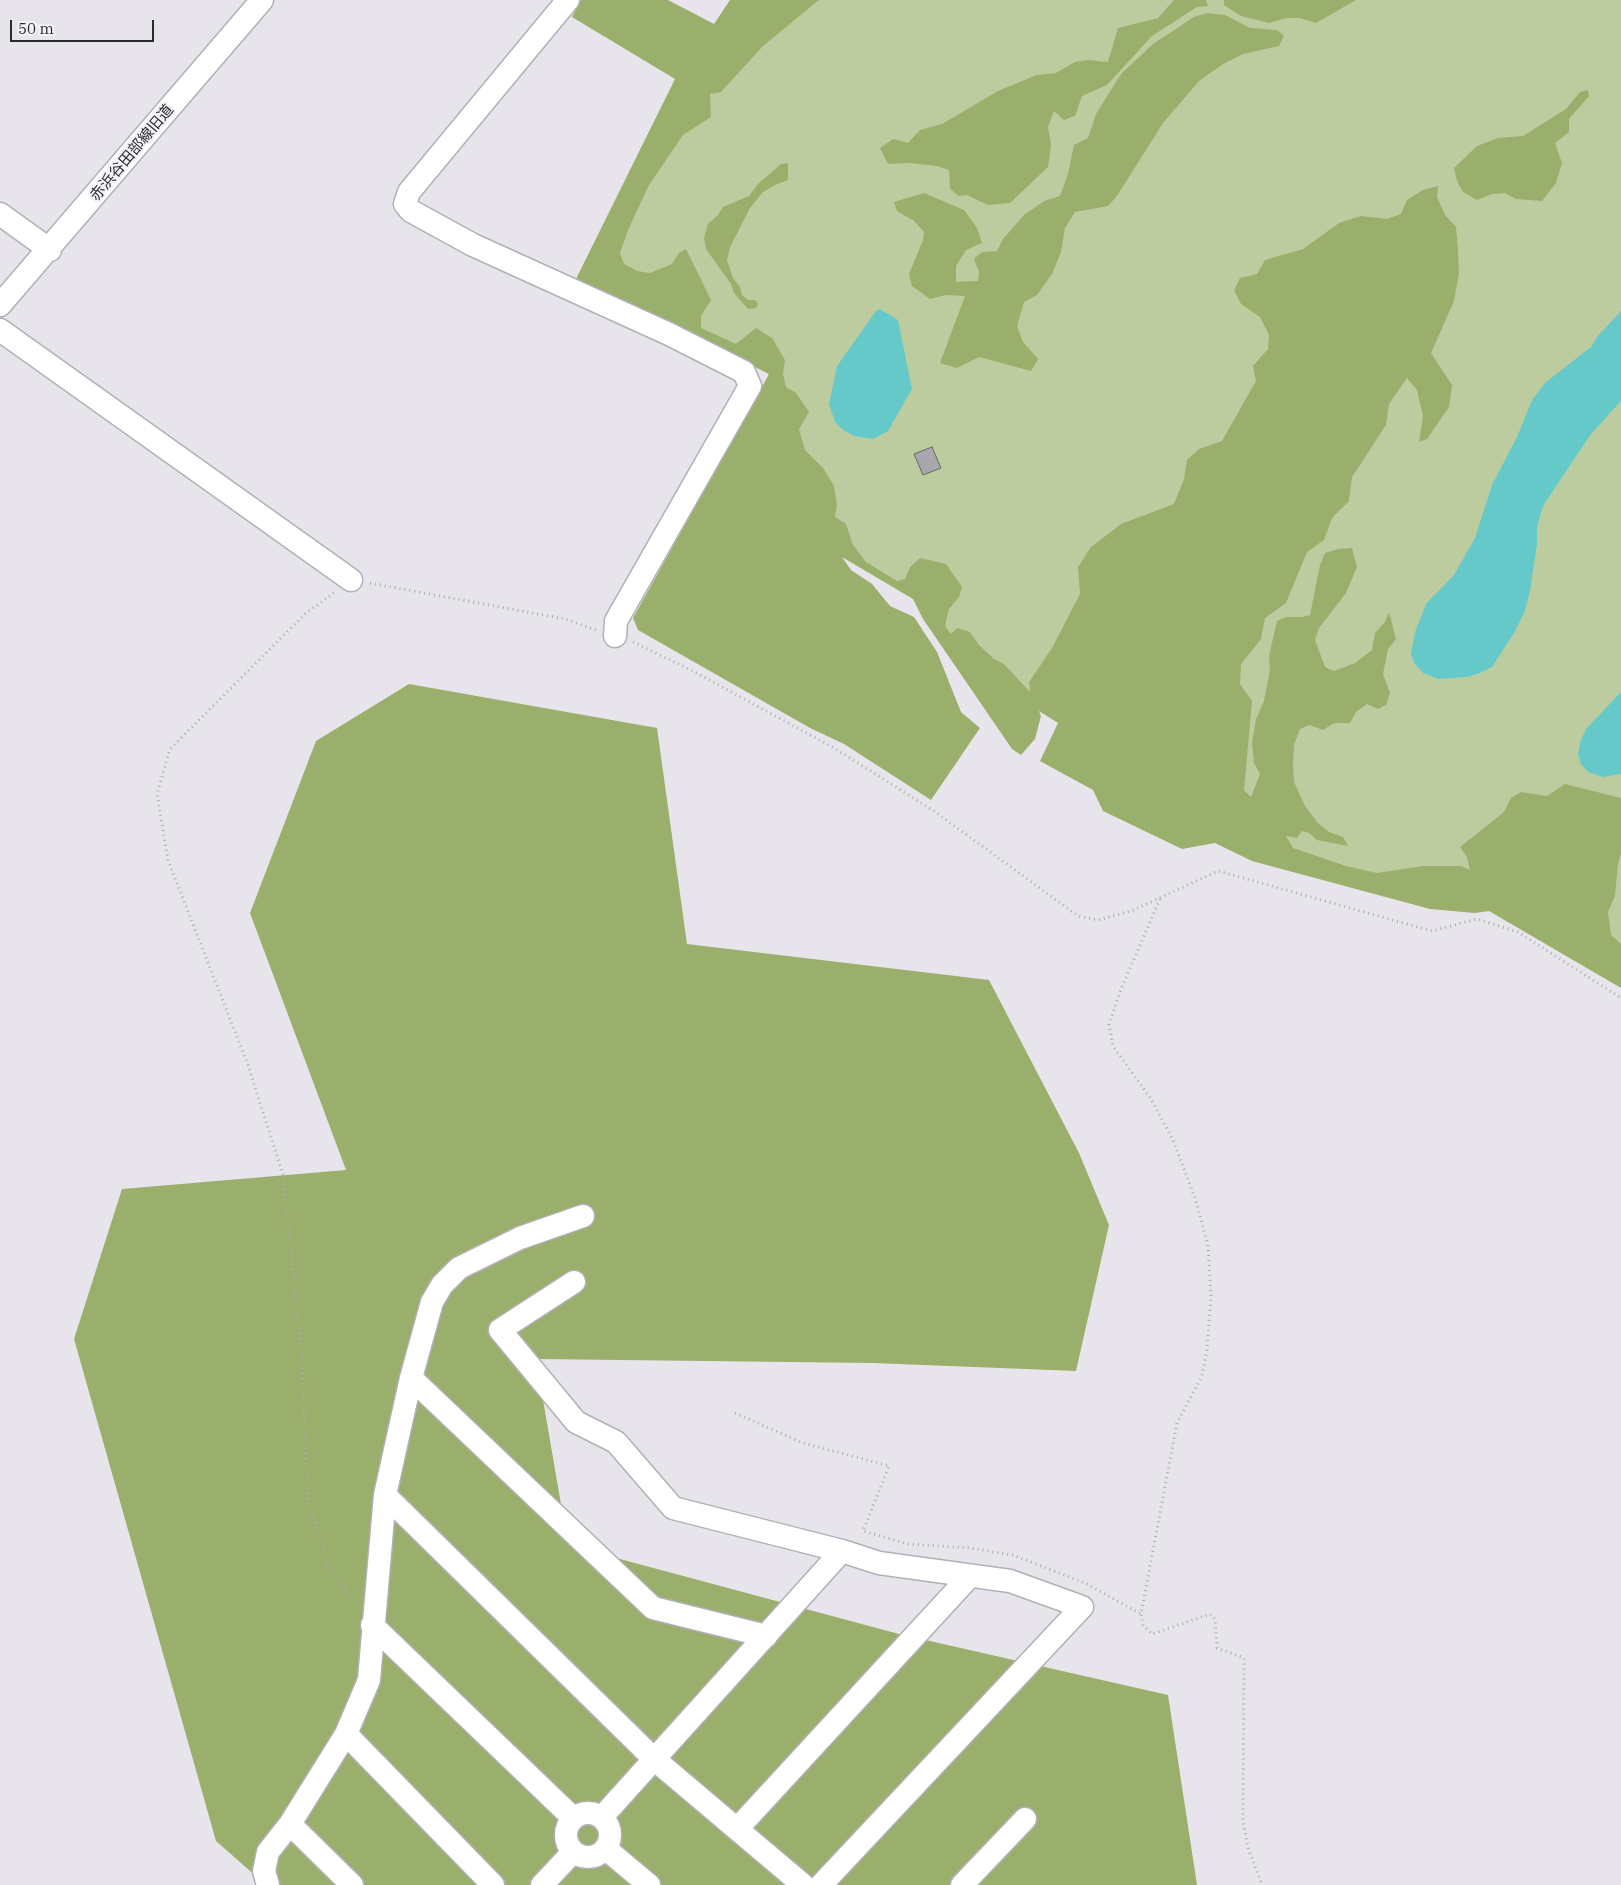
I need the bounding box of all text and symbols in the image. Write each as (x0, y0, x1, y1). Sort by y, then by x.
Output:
scale bar (12, 10, 156, 42)
text: 50 m (18, 19, 54, 38)
street label: 赤浜谷田部線旧道 (87, 101, 177, 205)

